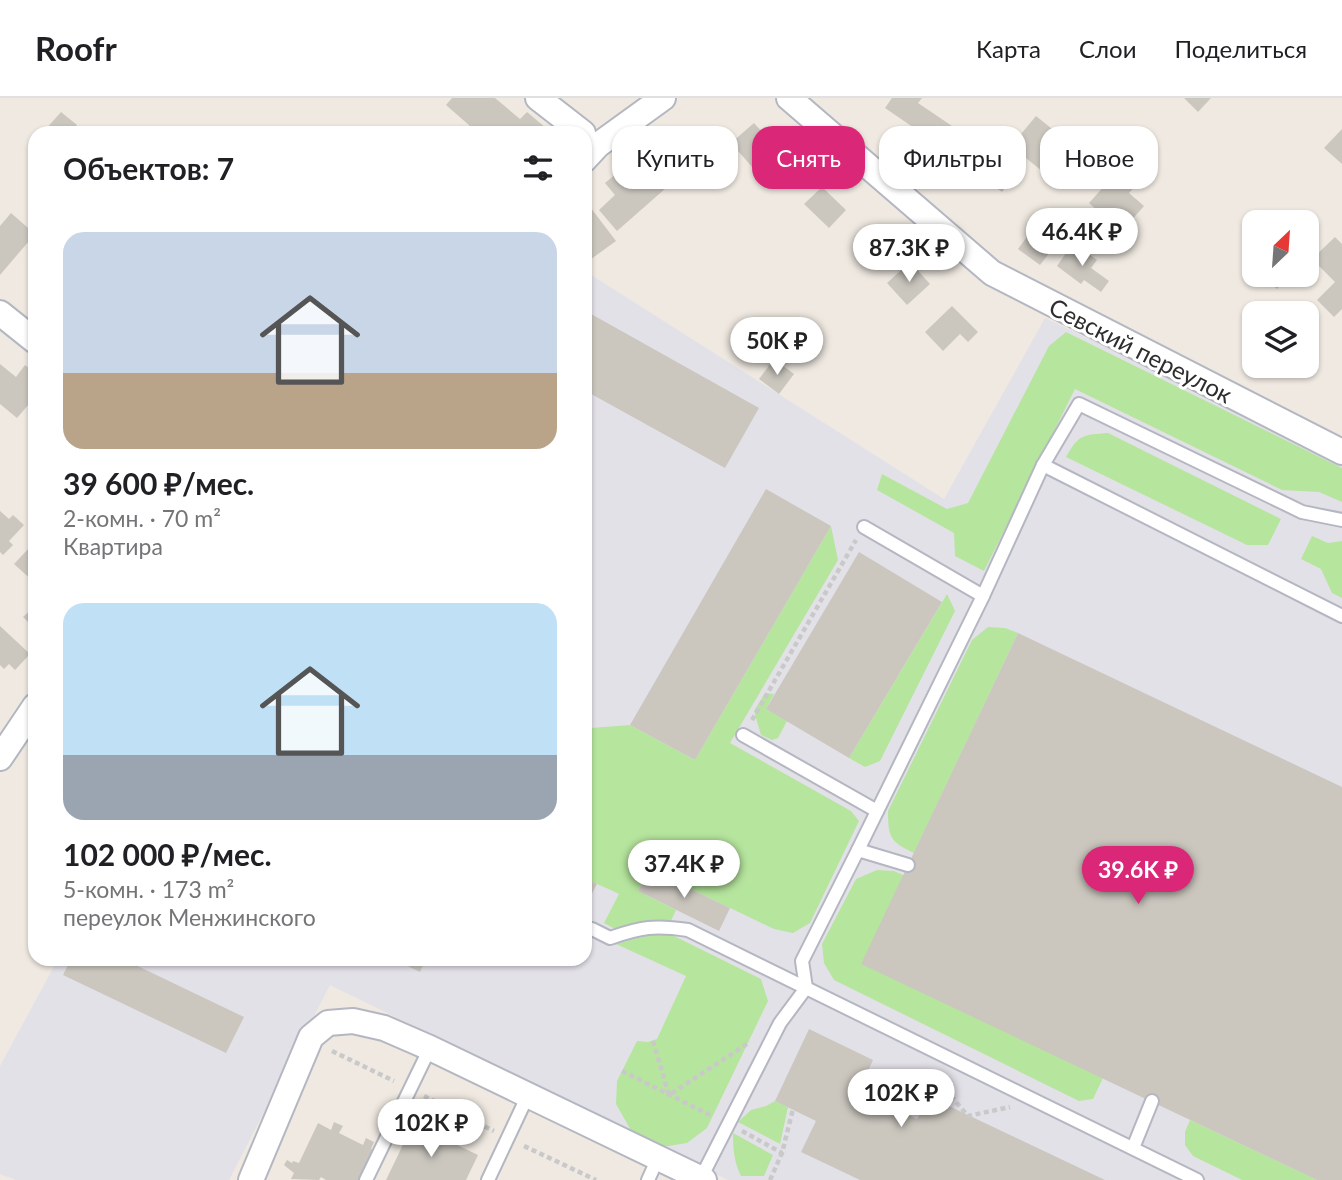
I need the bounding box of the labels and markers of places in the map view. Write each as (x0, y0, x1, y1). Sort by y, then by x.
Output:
pin: 46.4K ₽ (1017, 208, 1147, 268)
pin: 87.3K ₽ (844, 225, 974, 284)
pin: 50K ₽ (728, 317, 826, 377)
pin: 37.4K ₽ (619, 840, 749, 900)
pin: 39.6K ₽ (1073, 846, 1203, 906)
pin: 102K ₽ (844, 1070, 958, 1129)
pin: 102K ₽ (374, 1100, 488, 1159)

